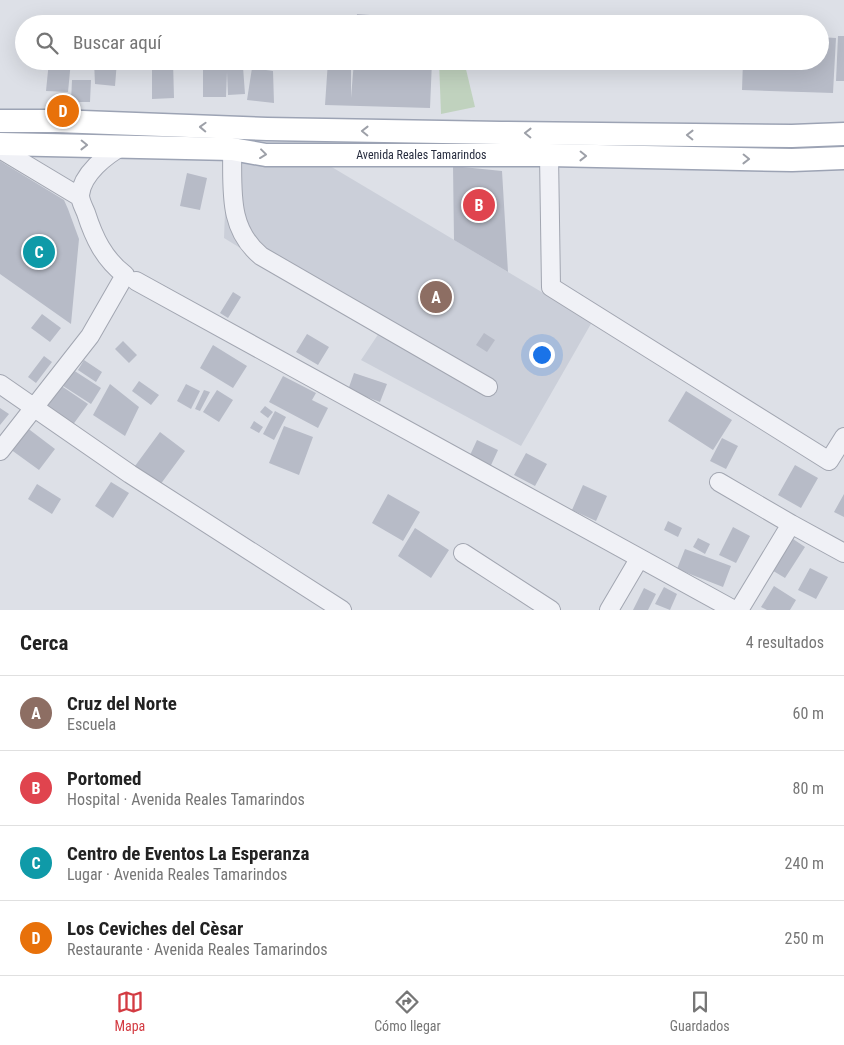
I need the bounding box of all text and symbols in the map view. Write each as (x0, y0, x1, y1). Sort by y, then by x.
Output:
search box (15, 15, 829, 70)
icon: search (33, 29, 61, 57)
text: Buscar aquí (73, 31, 162, 54)
pin: D (47, 92, 79, 130)
one-way arrow (199, 121, 207, 132)
one-way arrow (361, 125, 369, 136)
one-way arrow (524, 128, 532, 138)
one-way arrow (686, 130, 694, 140)
one-way arrow (80, 140, 88, 150)
one-way arrow (260, 148, 268, 159)
street label: Avenida Reales Tamarindos (356, 148, 487, 162)
one-way arrow (580, 151, 587, 161)
one-way arrow (742, 154, 750, 164)
pin: B (463, 186, 495, 224)
pin: C (23, 233, 55, 271)
pin: A (420, 278, 452, 316)
your location (529, 342, 555, 368)
text: Cerca (20, 631, 68, 655)
text: 4 resultados (746, 633, 824, 652)
text: Cruz del Norte (67, 692, 177, 715)
text: A (31, 704, 41, 723)
text: 60 m (792, 704, 824, 723)
text: Escuela (67, 715, 116, 734)
text: Portomed (67, 767, 142, 790)
text: B (32, 779, 40, 798)
text: 80 m (792, 779, 824, 798)
text: Hospital · Avenida Reales Tamarindos (67, 790, 305, 809)
text: Centro de Eventos La Esperanza (67, 842, 309, 865)
text: C (31, 854, 41, 873)
text: 240 m (785, 854, 824, 873)
text: Lugar · Avenida Reales Tamarindos (67, 865, 287, 884)
text: Los Ceviches del Cèsar (67, 917, 243, 940)
text: D (31, 929, 41, 948)
text: 250 m (785, 929, 824, 948)
text: Restaurante · Avenida Reales Tamarindos (67, 940, 328, 959)
tab: Mapa (114, 988, 145, 1034)
tab: Cómo llegar (374, 988, 441, 1034)
tab: Guardados (670, 988, 730, 1034)

